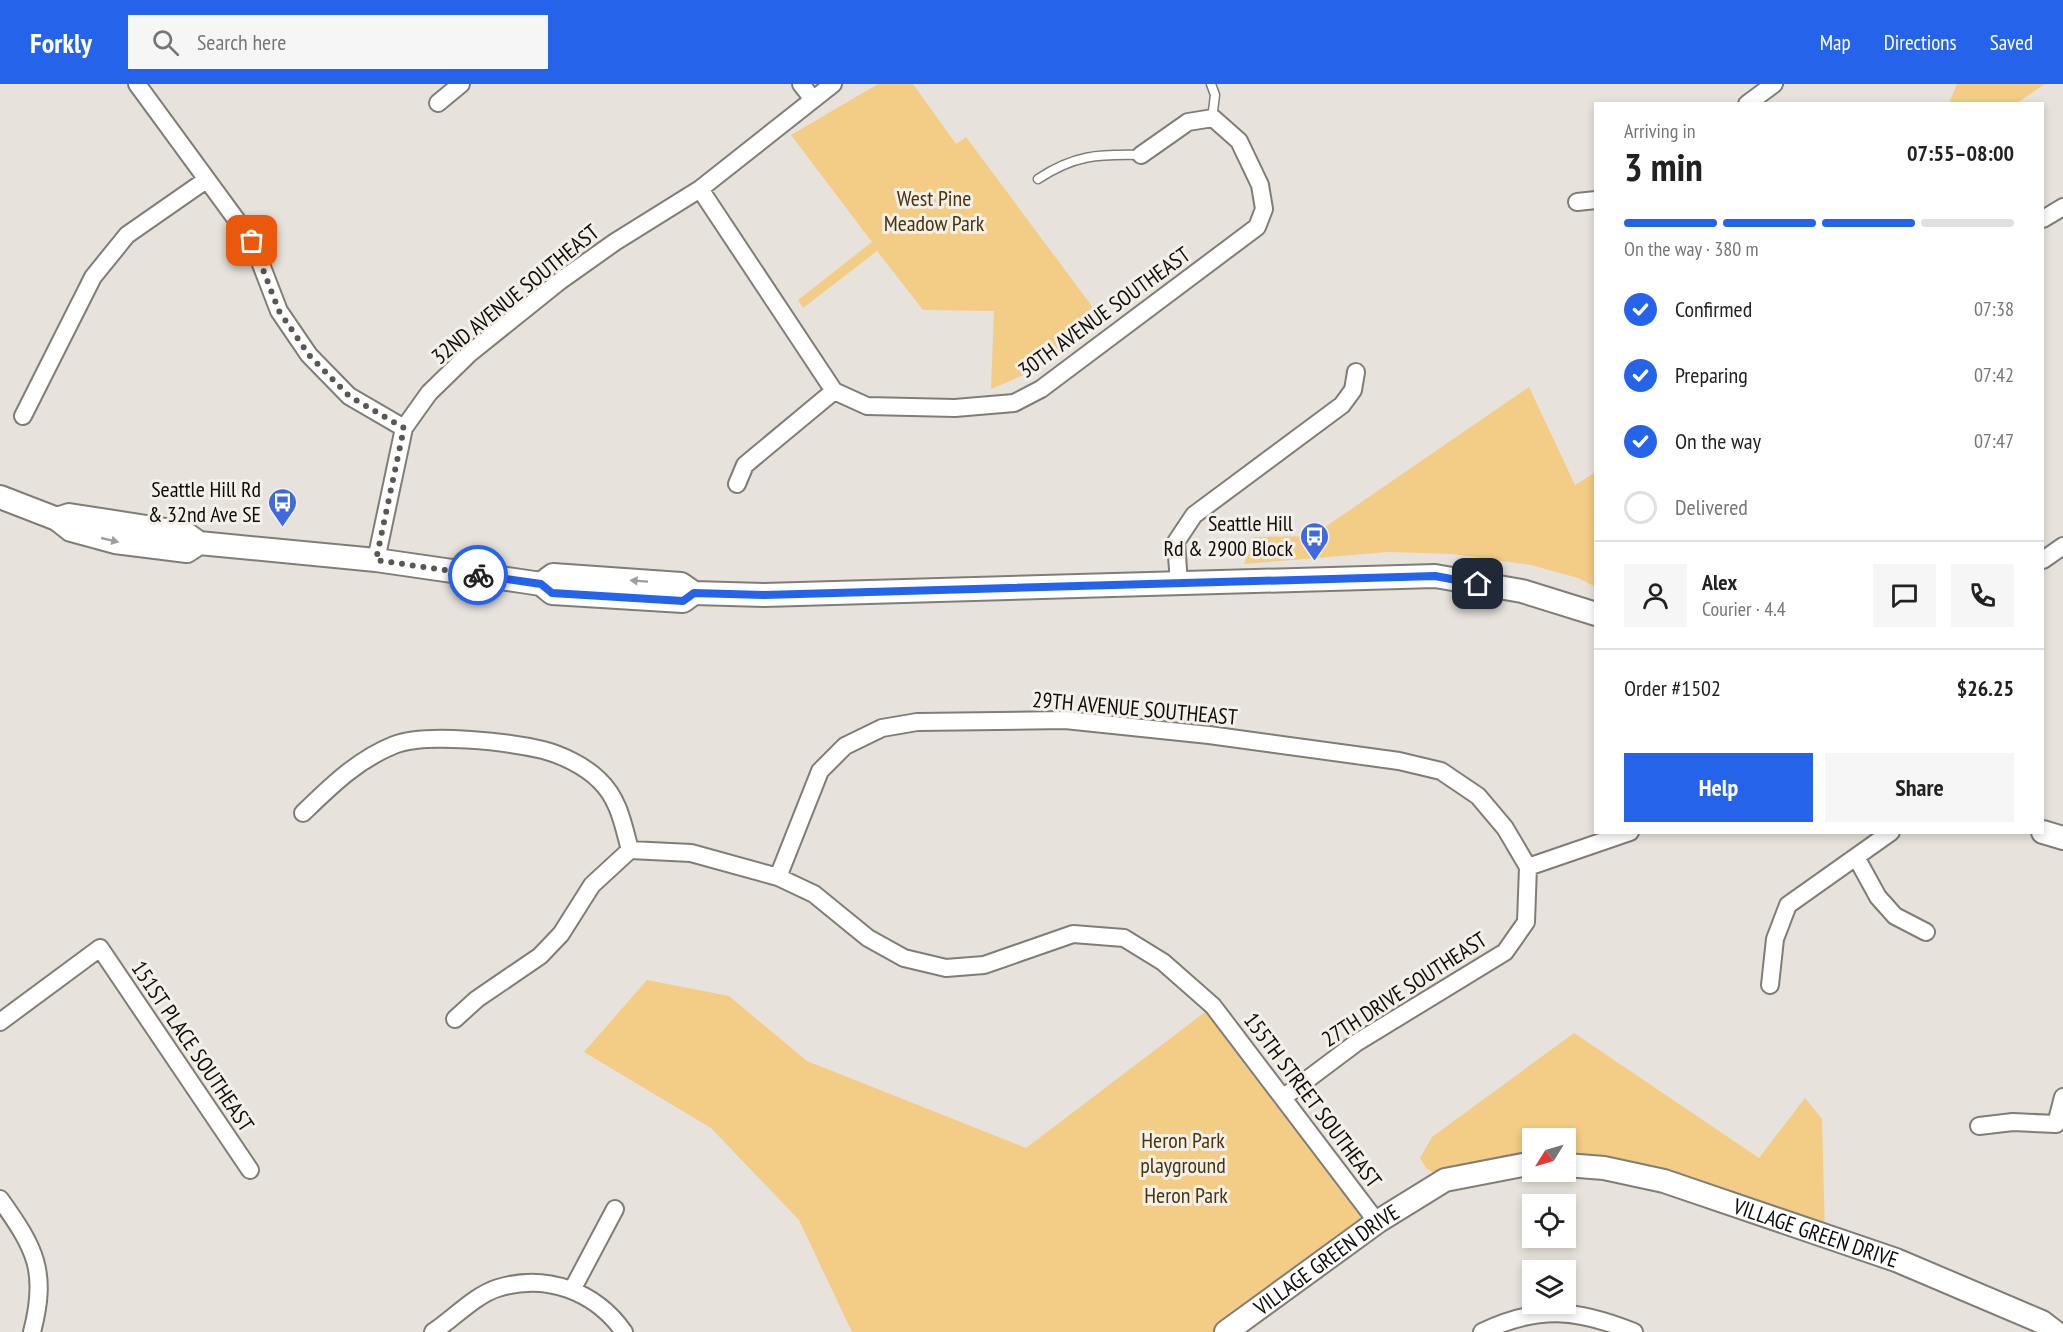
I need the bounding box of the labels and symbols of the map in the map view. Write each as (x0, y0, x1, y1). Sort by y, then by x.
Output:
park label: West Pine Meadow Park (884, 184, 985, 237)
pin (226, 215, 277, 266)
street label: 32ND AVENUE SOUTHEAST (426, 218, 605, 370)
street label: 30TH AVENUE SOUTHEAST (1013, 240, 1196, 384)
place label: Seattle Hill Rd & 32nd Ave SE (148, 475, 261, 528)
bus stop icon: Seattle Hill Rd & 32nd Ave SE (266, 486, 298, 528)
place label: Seattle Hill Rd & 2900 Block (1164, 509, 1294, 562)
bus stop icon: Seattle Hill Rd & 2900 Block (1298, 520, 1330, 562)
one-way arrow (100, 536, 119, 546)
courier (448, 545, 508, 605)
pin (1452, 558, 1503, 609)
one-way arrow (629, 577, 648, 586)
street label: 29TH AVENUE SOUTHEAST (1031, 685, 1239, 731)
street label: 27TH DRIVE SOUTHEAST (1316, 925, 1492, 1053)
street label: 151ST PLACE SOUTHEAST (126, 955, 261, 1137)
street label: 155TH STREET SOUTHEAST (1238, 1007, 1388, 1193)
park label: Heron Park playground (1140, 1126, 1226, 1179)
north arrow (1522, 1128, 1576, 1182)
park label: Heron Park (1144, 1181, 1228, 1209)
street label: VILLAGE GREEN DRIVE (1729, 1191, 1902, 1274)
street label: VILLAGE GREEN DRIVE (1248, 1198, 1404, 1322)

